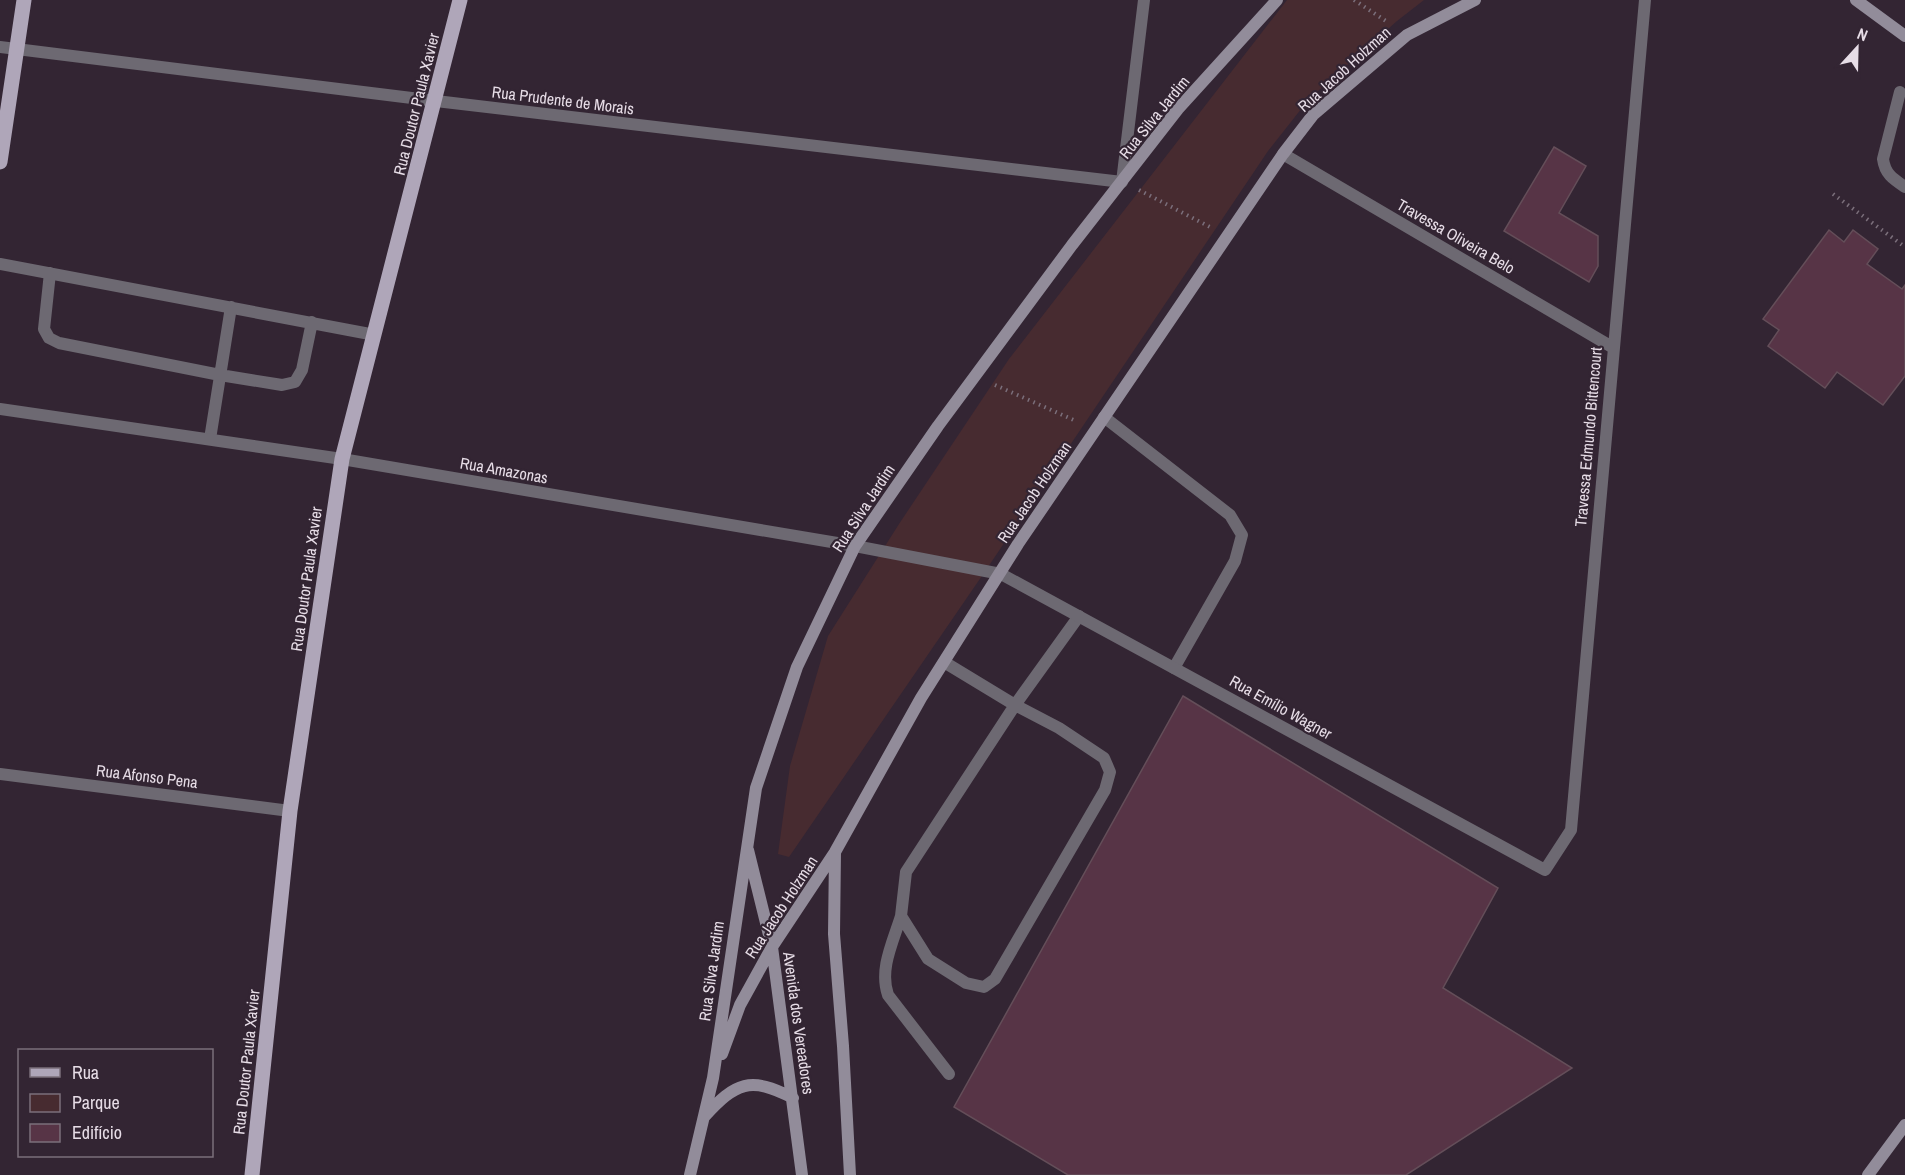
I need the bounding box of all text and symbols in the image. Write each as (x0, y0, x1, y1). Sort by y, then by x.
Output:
north arrow (1827, 18, 1887, 78)
street label: Rua Jacob Holzman (1293, 21, 1395, 117)
text: N (1854, 22, 1871, 46)
street label: Rua Doutor Paula Xavier (388, 30, 444, 177)
street label: Rua Silva Jardim (1114, 71, 1194, 163)
street label: Rua Prudente de Morais (491, 80, 635, 120)
street label: Travessa Oliveira Belo (1393, 193, 1519, 279)
street label: Travessa Edmundo Bittencourt (1569, 346, 1607, 528)
street label: Rua Jacob Holzman (992, 437, 1076, 547)
street label: Rua Amazonas (458, 451, 550, 489)
street label: Rua Silva Jardim (826, 460, 900, 556)
street label: Rua Doutor Paula Xavier (285, 505, 327, 653)
street label: Rua Emílio Wagner (1226, 670, 1337, 745)
street label: Rua Afonso Pena (95, 759, 200, 793)
street label: Rua Jacob Holzman (740, 851, 822, 963)
street label: Rua Silva Jardim (693, 920, 729, 1022)
street label: Avenida dos Vereadores (778, 949, 820, 1096)
street label: Rua Doutor Paula Xavier (227, 988, 265, 1136)
legend (18, 1049, 213, 1157)
text: Rua (72, 1060, 99, 1085)
text: Parque (72, 1090, 120, 1115)
text: Edifício (72, 1120, 122, 1145)

